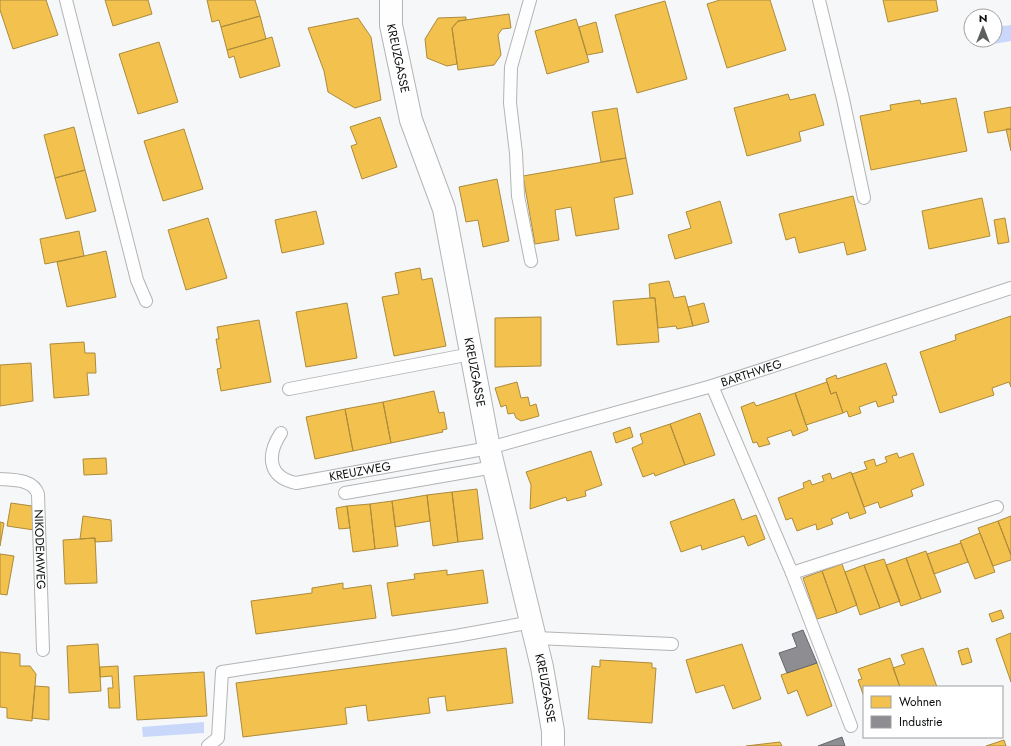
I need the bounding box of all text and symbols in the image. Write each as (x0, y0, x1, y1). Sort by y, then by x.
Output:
north arrow (963, 8, 1003, 48)
text: N (979, 10, 987, 26)
street label: KREUZGASSE (382, 22, 414, 94)
street label: KREUZGASSE (459, 336, 490, 408)
street label: BARTHWEG (719, 355, 784, 391)
street label: KREUZWEG (328, 457, 392, 486)
street label: NIKODEMWEG (29, 509, 50, 590)
street label: KREUZGASSE (530, 652, 560, 724)
legend (863, 686, 1003, 738)
text: Wohnen (899, 693, 942, 711)
text: Industrie (899, 713, 943, 731)

